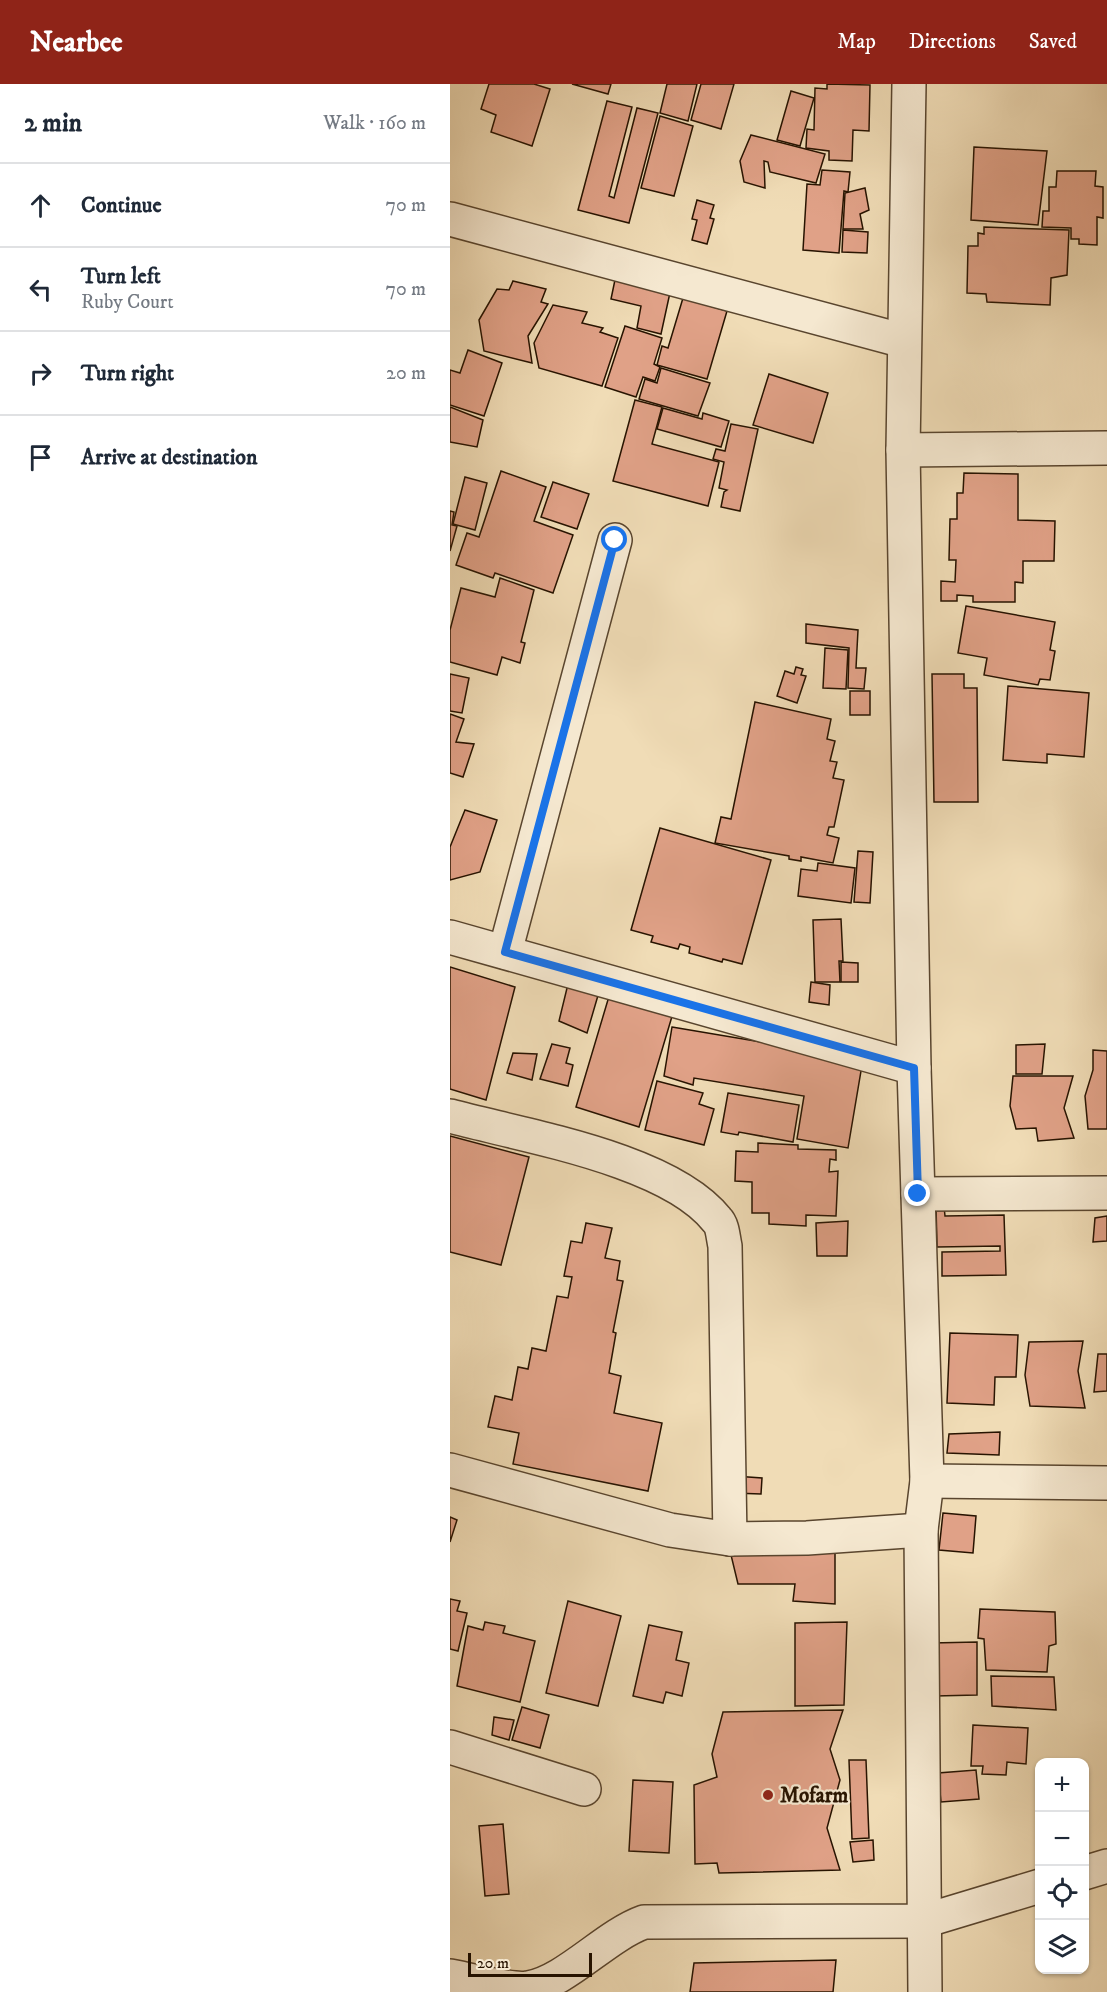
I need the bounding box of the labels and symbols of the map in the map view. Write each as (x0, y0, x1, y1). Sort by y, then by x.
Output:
route start (601, 526, 627, 552)
route end (904, 1180, 930, 1206)
place label: Mofarm (780, 1783, 848, 1809)
marker: Mofarm (761, 1788, 775, 1802)
scale bar (468, 1950, 592, 1978)

